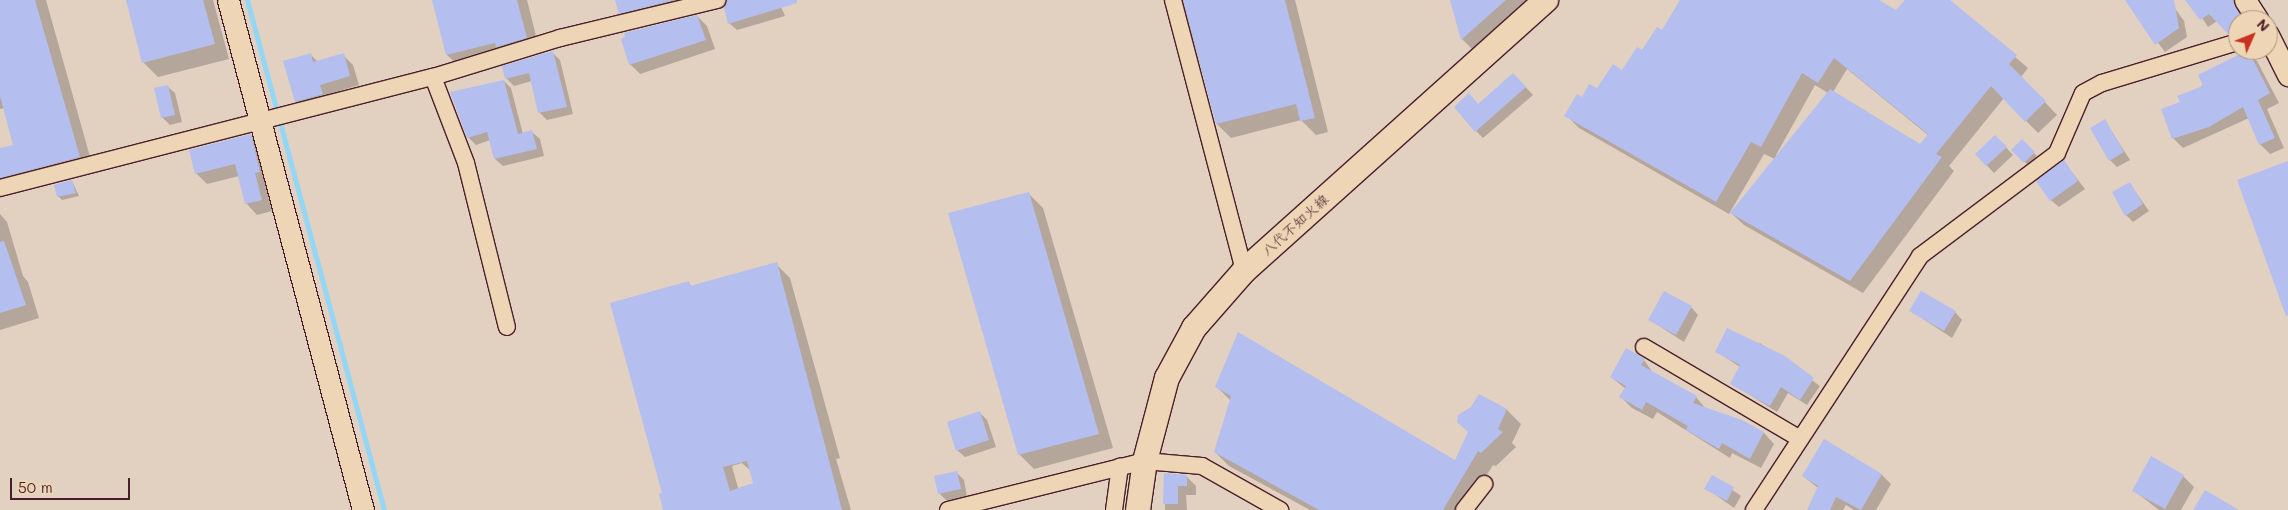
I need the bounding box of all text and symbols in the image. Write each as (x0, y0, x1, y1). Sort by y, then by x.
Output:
north arrow (2228, 10, 2278, 60)
text: N (2253, 14, 2274, 35)
street label: 八代不知火線 (1258, 191, 1332, 259)
scale bar (12, 468, 132, 500)
text: 50 m (18, 477, 53, 497)

